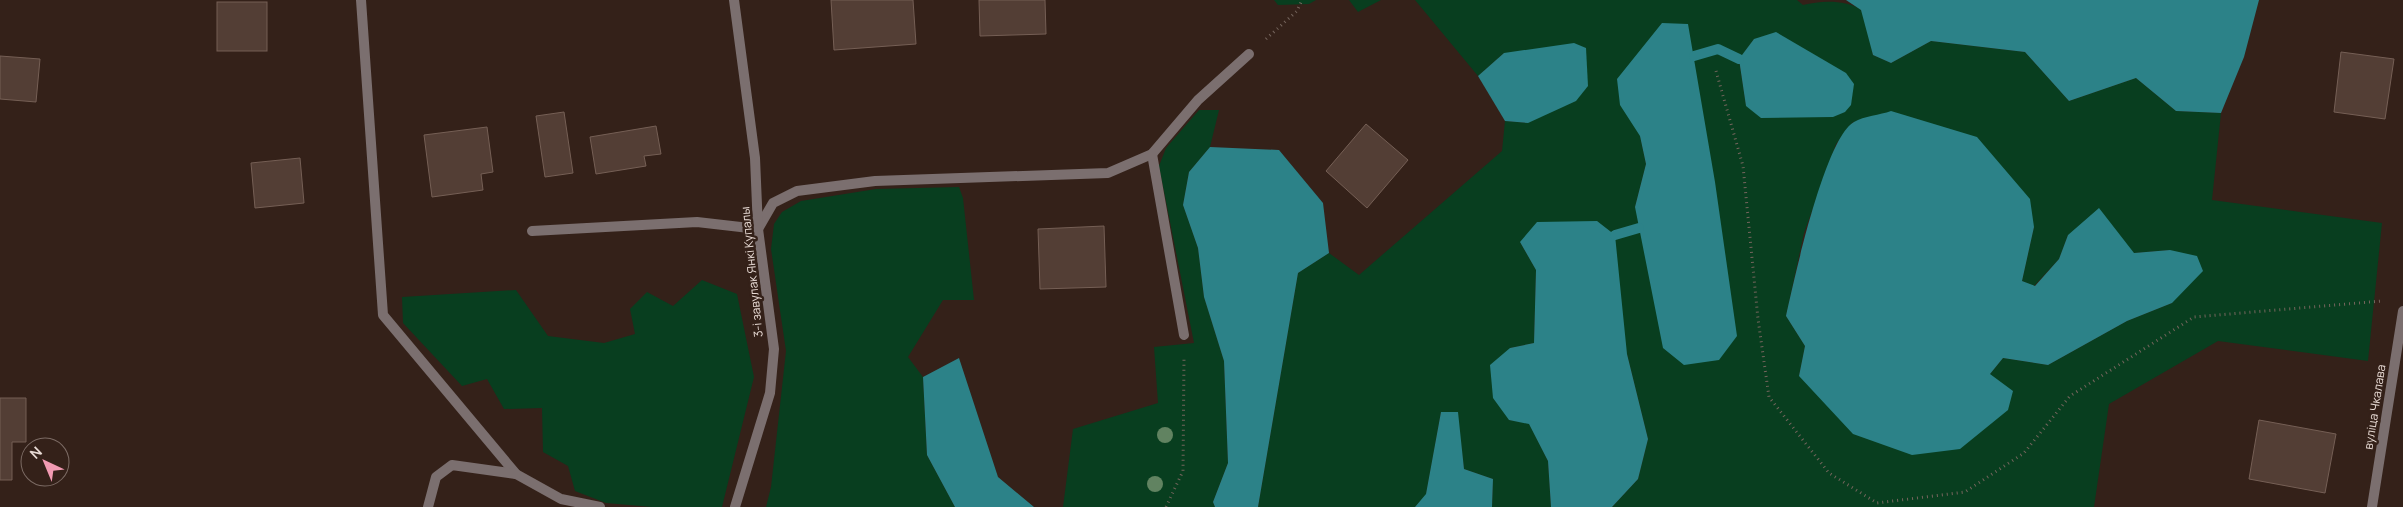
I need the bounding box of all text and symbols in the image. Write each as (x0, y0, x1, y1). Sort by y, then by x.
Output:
street label: 3-і завулак Янкі Купалы (736, 206, 767, 338)
street label: вуліца Чкалава (2359, 363, 2390, 451)
north arrow (20, 437, 70, 487)
text: N (25, 442, 46, 463)

